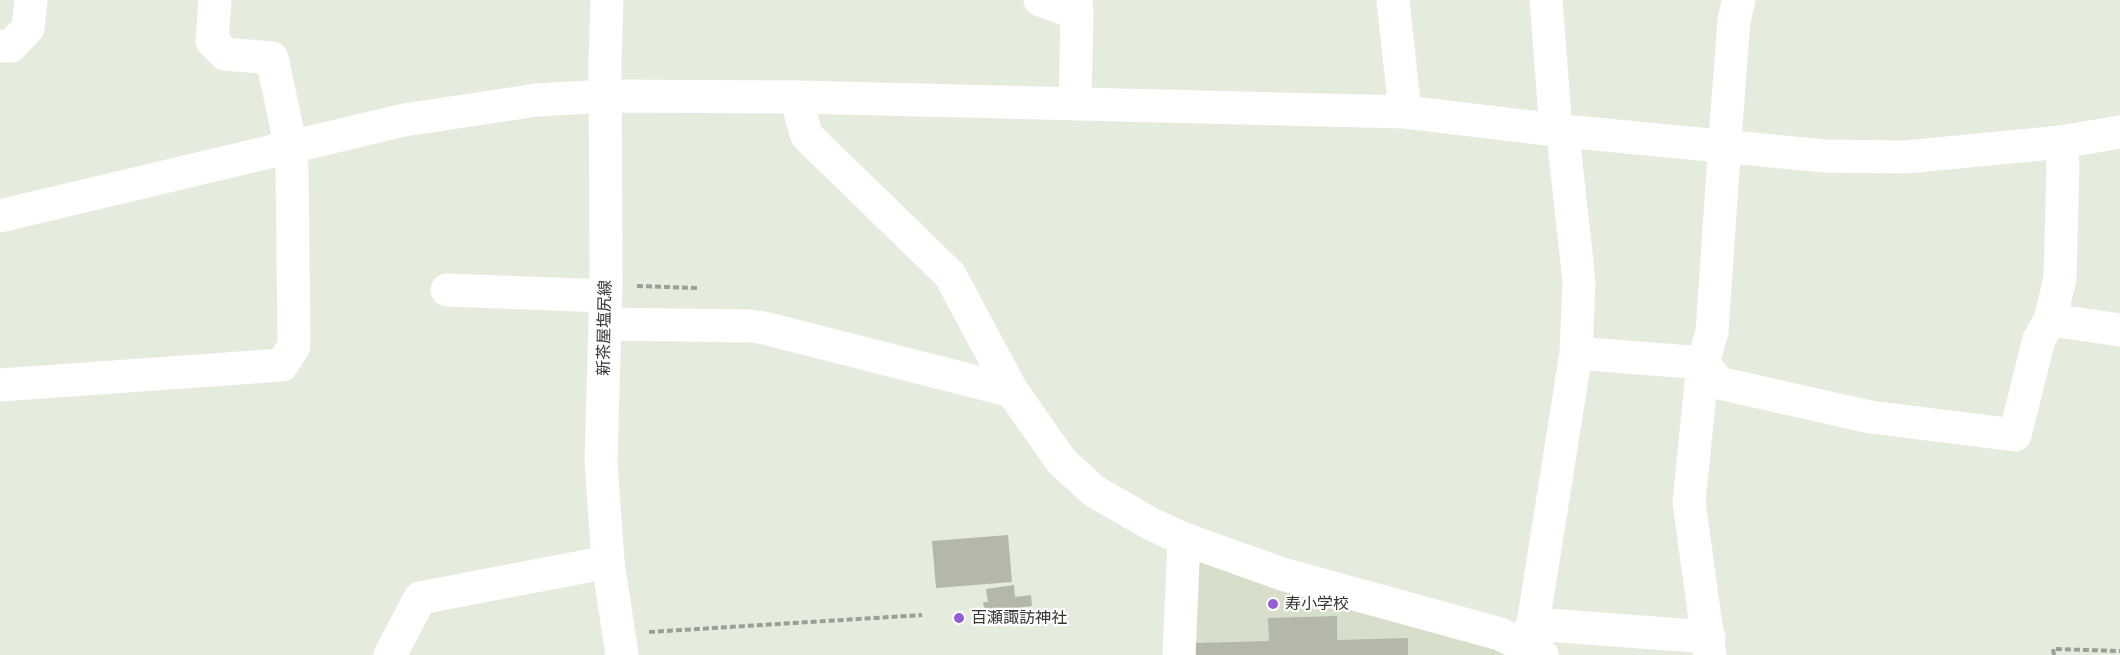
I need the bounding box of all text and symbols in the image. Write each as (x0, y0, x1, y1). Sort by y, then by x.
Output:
street label: 新茶屋塩尻線 (595, 280, 615, 376)
place label: 寿小学校 (1285, 594, 1349, 614)
marker: 寿小学校 (1266, 597, 1280, 611)
place label: 百瀬諏訪神社 (971, 608, 1067, 628)
marker: 百瀬諏訪神社 (952, 611, 966, 625)

